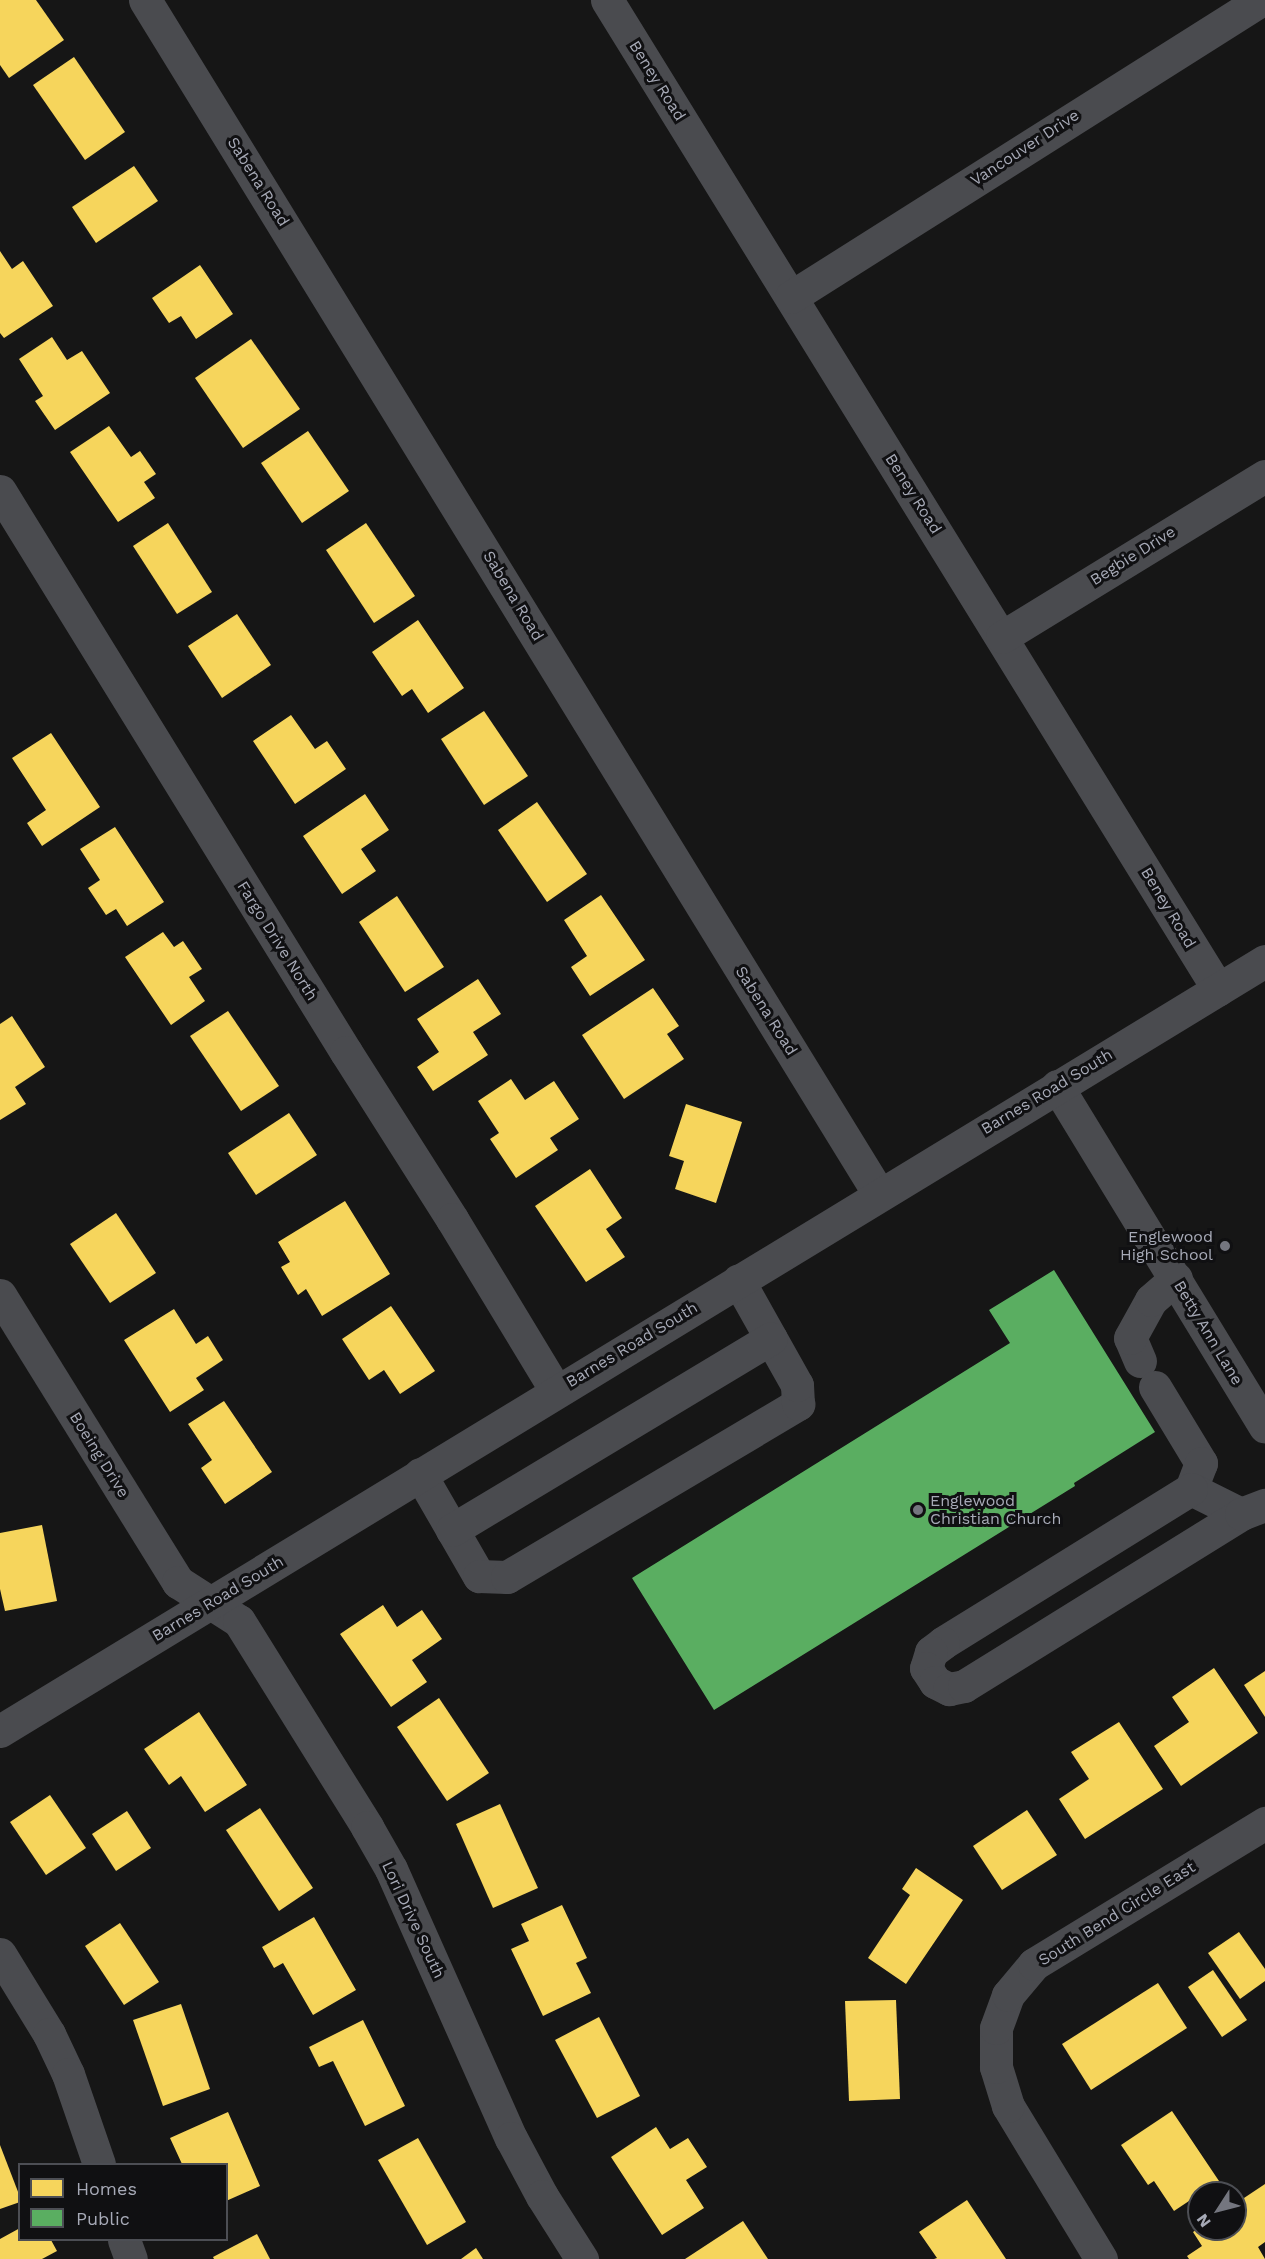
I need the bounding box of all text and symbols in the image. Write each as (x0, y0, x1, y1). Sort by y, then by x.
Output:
street label: Beney Road (625, 37, 689, 125)
street label: Vancouver Drive (967, 106, 1083, 190)
street label: Sabena Road (223, 134, 293, 230)
street label: Beney Road (881, 450, 945, 538)
street label: Begbie Drive (1087, 522, 1179, 590)
street label: Sabena Road (479, 547, 547, 645)
street label: Beney Road (1136, 864, 1200, 952)
street label: Fargo Drive North (233, 878, 321, 1004)
street label: Sabena Road (731, 963, 801, 1059)
street label: Barnes Road South (978, 1045, 1116, 1139)
place label: Englewood High School (1120, 1227, 1213, 1265)
marker: Englewood High School (1218, 1239, 1232, 1253)
street label: Betty Ann Lane (1169, 1277, 1247, 1389)
street label: Barnes Road South (563, 1298, 701, 1392)
street label: Boeing Drive (65, 1409, 133, 1501)
place label: Englewood Christian Church (930, 1491, 1061, 1529)
marker: Englewood Christian Church (911, 1503, 925, 1517)
street label: Barnes Road South (149, 1552, 287, 1646)
street label: South Bend Circle East (1035, 1858, 1199, 1970)
street label: Lori Drive South (378, 1859, 448, 1981)
legend (18, 2163, 228, 2241)
text: Homes (76, 2178, 137, 2199)
north arrow (1187, 2181, 1247, 2241)
text: Public (76, 2208, 130, 2229)
text: N (1192, 2210, 1215, 2231)

